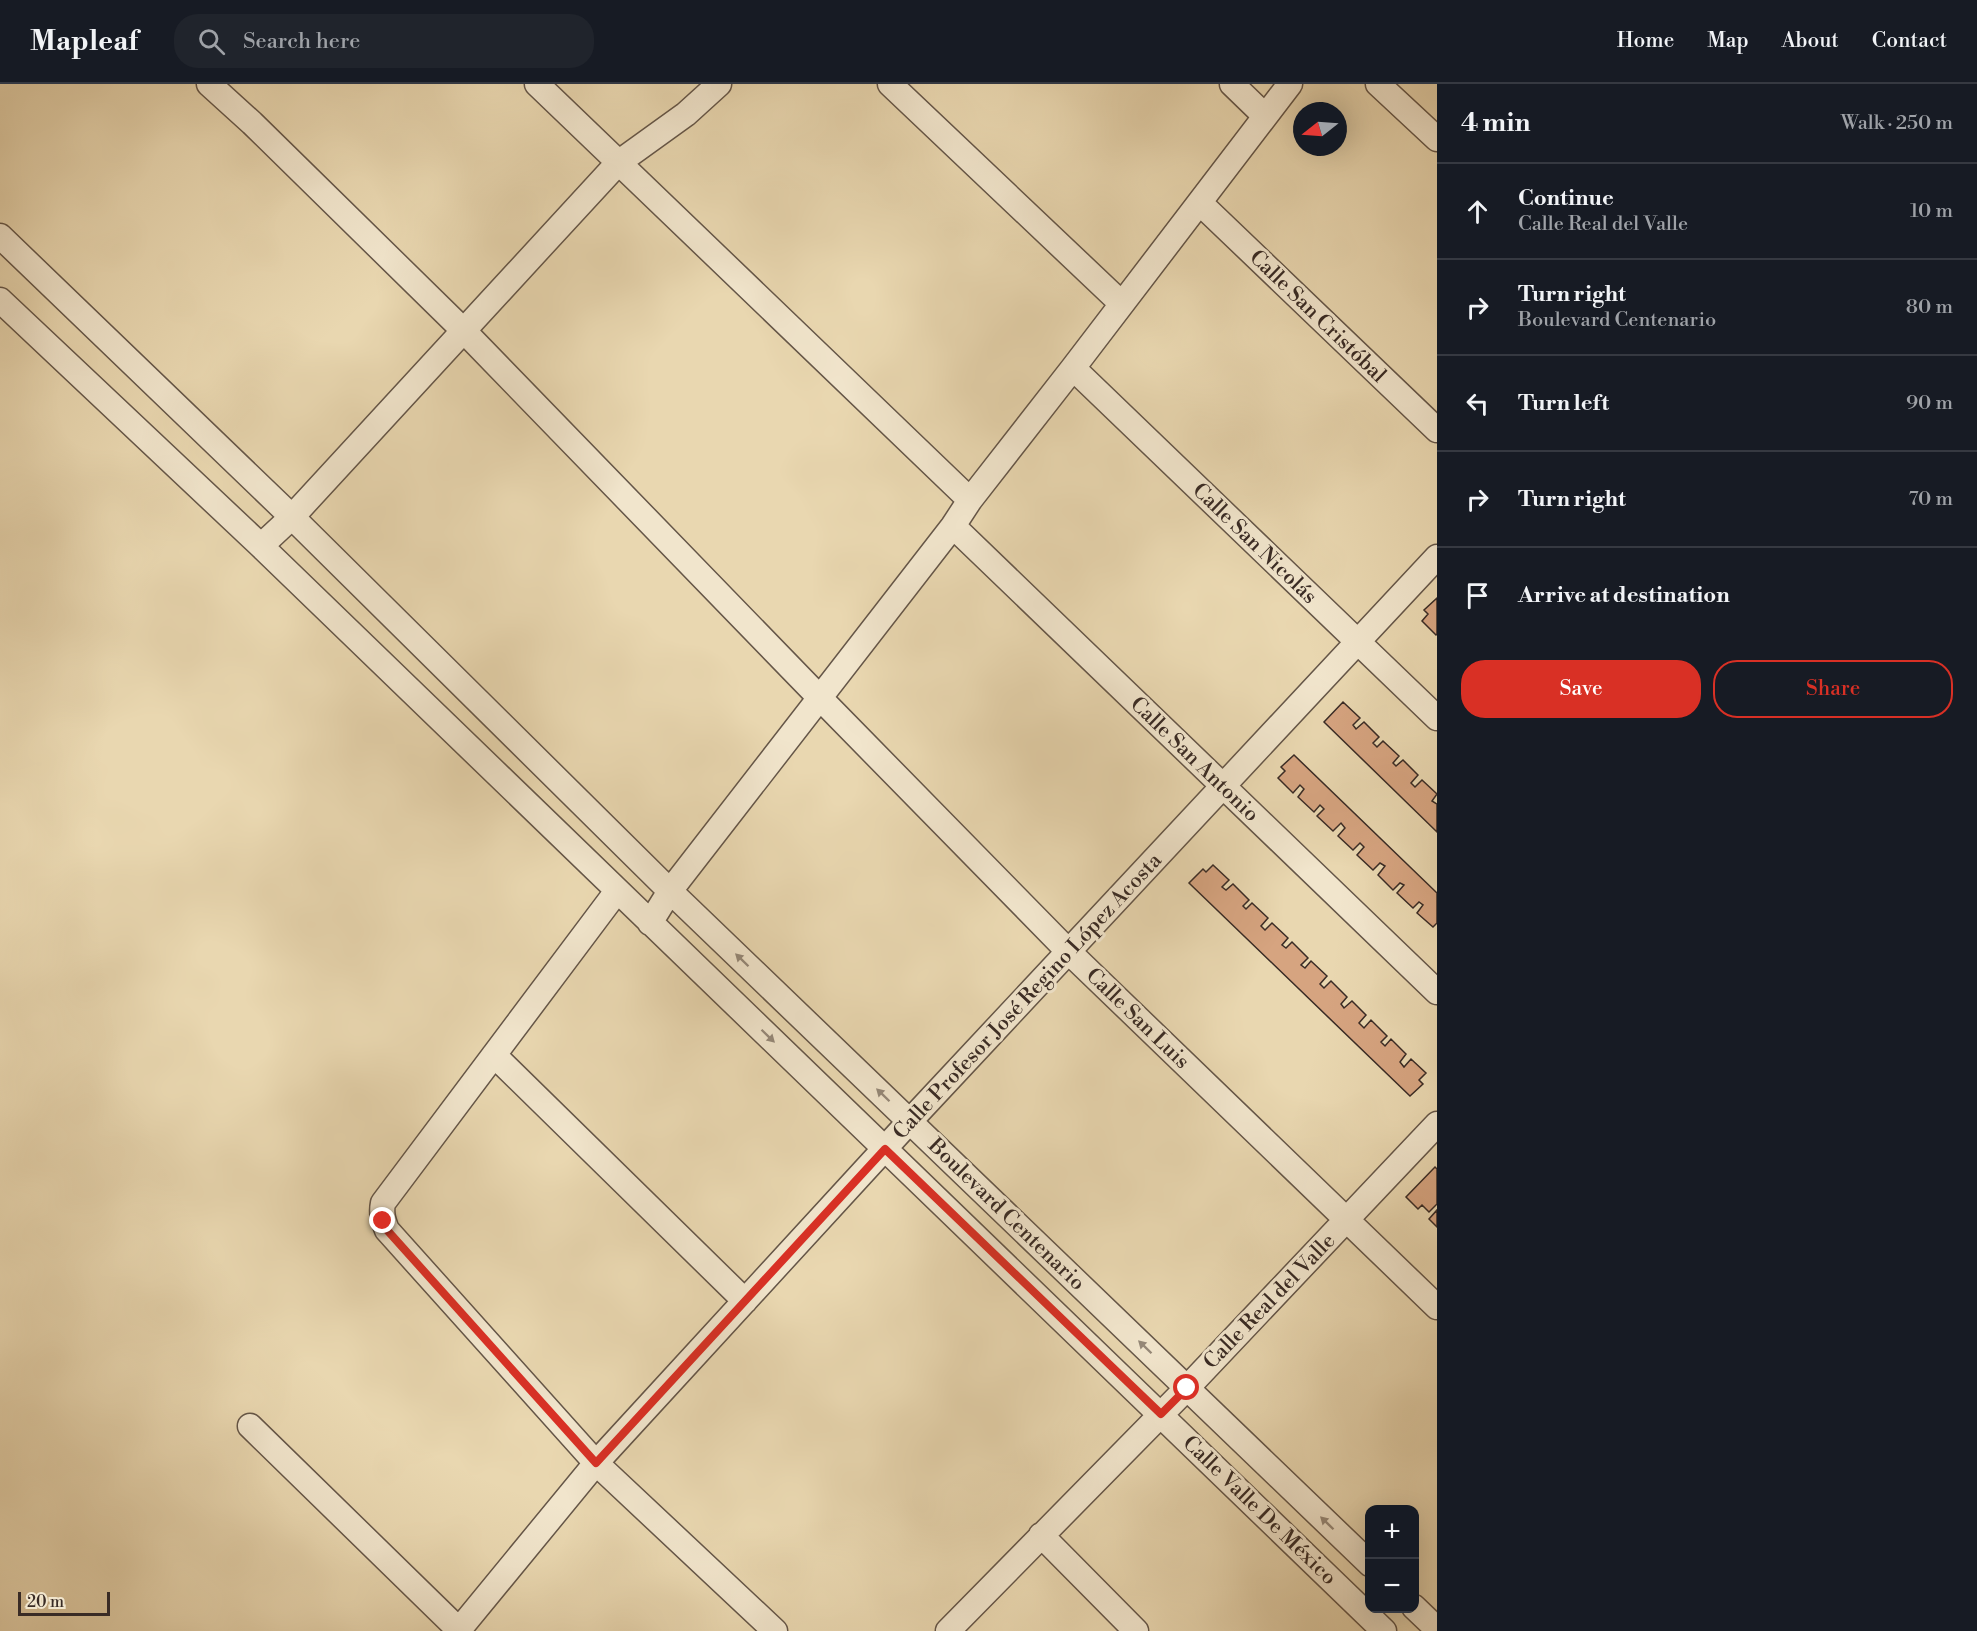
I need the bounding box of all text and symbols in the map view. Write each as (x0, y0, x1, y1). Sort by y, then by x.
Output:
search box (174, 14, 594, 68)
text: Mapleaf (30, 24, 138, 59)
icon: search (195, 25, 228, 58)
text: Search here (243, 28, 360, 55)
text: Home (1617, 28, 1674, 54)
text: Map (1707, 28, 1749, 54)
text: About (1782, 28, 1839, 54)
text: Contact (1872, 28, 1947, 54)
north arrow (1293, 102, 1347, 156)
text: 4 min (1461, 107, 1531, 139)
text: Walk · 250 m (1841, 111, 1953, 136)
text: Continue (1518, 185, 1614, 212)
icon: ahead (1461, 195, 1494, 228)
text: 10 m (1910, 199, 1953, 224)
text: Calle Real del Valle (1518, 212, 1688, 237)
street label: Calle San Cristóbal (1244, 245, 1391, 389)
text: Turn right (1518, 281, 1626, 308)
icon: right (1461, 291, 1494, 324)
text: 80 m (1906, 295, 1953, 320)
text: Boulevard Centenario (1518, 308, 1716, 333)
icon: left (1461, 387, 1494, 420)
text: Turn left (1518, 390, 1609, 417)
text: 90 m (1906, 391, 1953, 416)
street label: Calle San Nicolás (1187, 478, 1322, 610)
icon: right (1461, 483, 1494, 516)
text: Turn right (1518, 486, 1626, 513)
text: 70 m (1909, 487, 1953, 512)
icon: arrive (1461, 579, 1494, 612)
text: Arrive at destination (1518, 582, 1730, 609)
button: Save (1461, 660, 1701, 718)
button: Share (1713, 660, 1953, 718)
street label: Calle San Antonio (1124, 692, 1264, 828)
street label: Calle Profesor José Regino López Acosta (888, 848, 1168, 1145)
one-way arrow (736, 954, 750, 968)
street label: Calle San Luis (1080, 963, 1195, 1075)
one-way arrow (761, 1029, 776, 1043)
one-way arrow (877, 1089, 891, 1103)
street label: Boulevard Centenario (922, 1132, 1090, 1296)
route end (369, 1207, 395, 1233)
street label: Calle Real del Valle (1198, 1228, 1341, 1375)
one-way arrow (1137, 1340, 1152, 1354)
route start (1173, 1374, 1199, 1400)
street label: Calle Valle De México (1177, 1431, 1342, 1591)
map controls (1365, 1505, 1419, 1613)
button: + (1365, 1505, 1419, 1559)
one-way arrow (1320, 1516, 1335, 1530)
button: − (1365, 1559, 1419, 1613)
scale bar (18, 1589, 110, 1616)
text: 20 m (27, 1592, 64, 1612)

